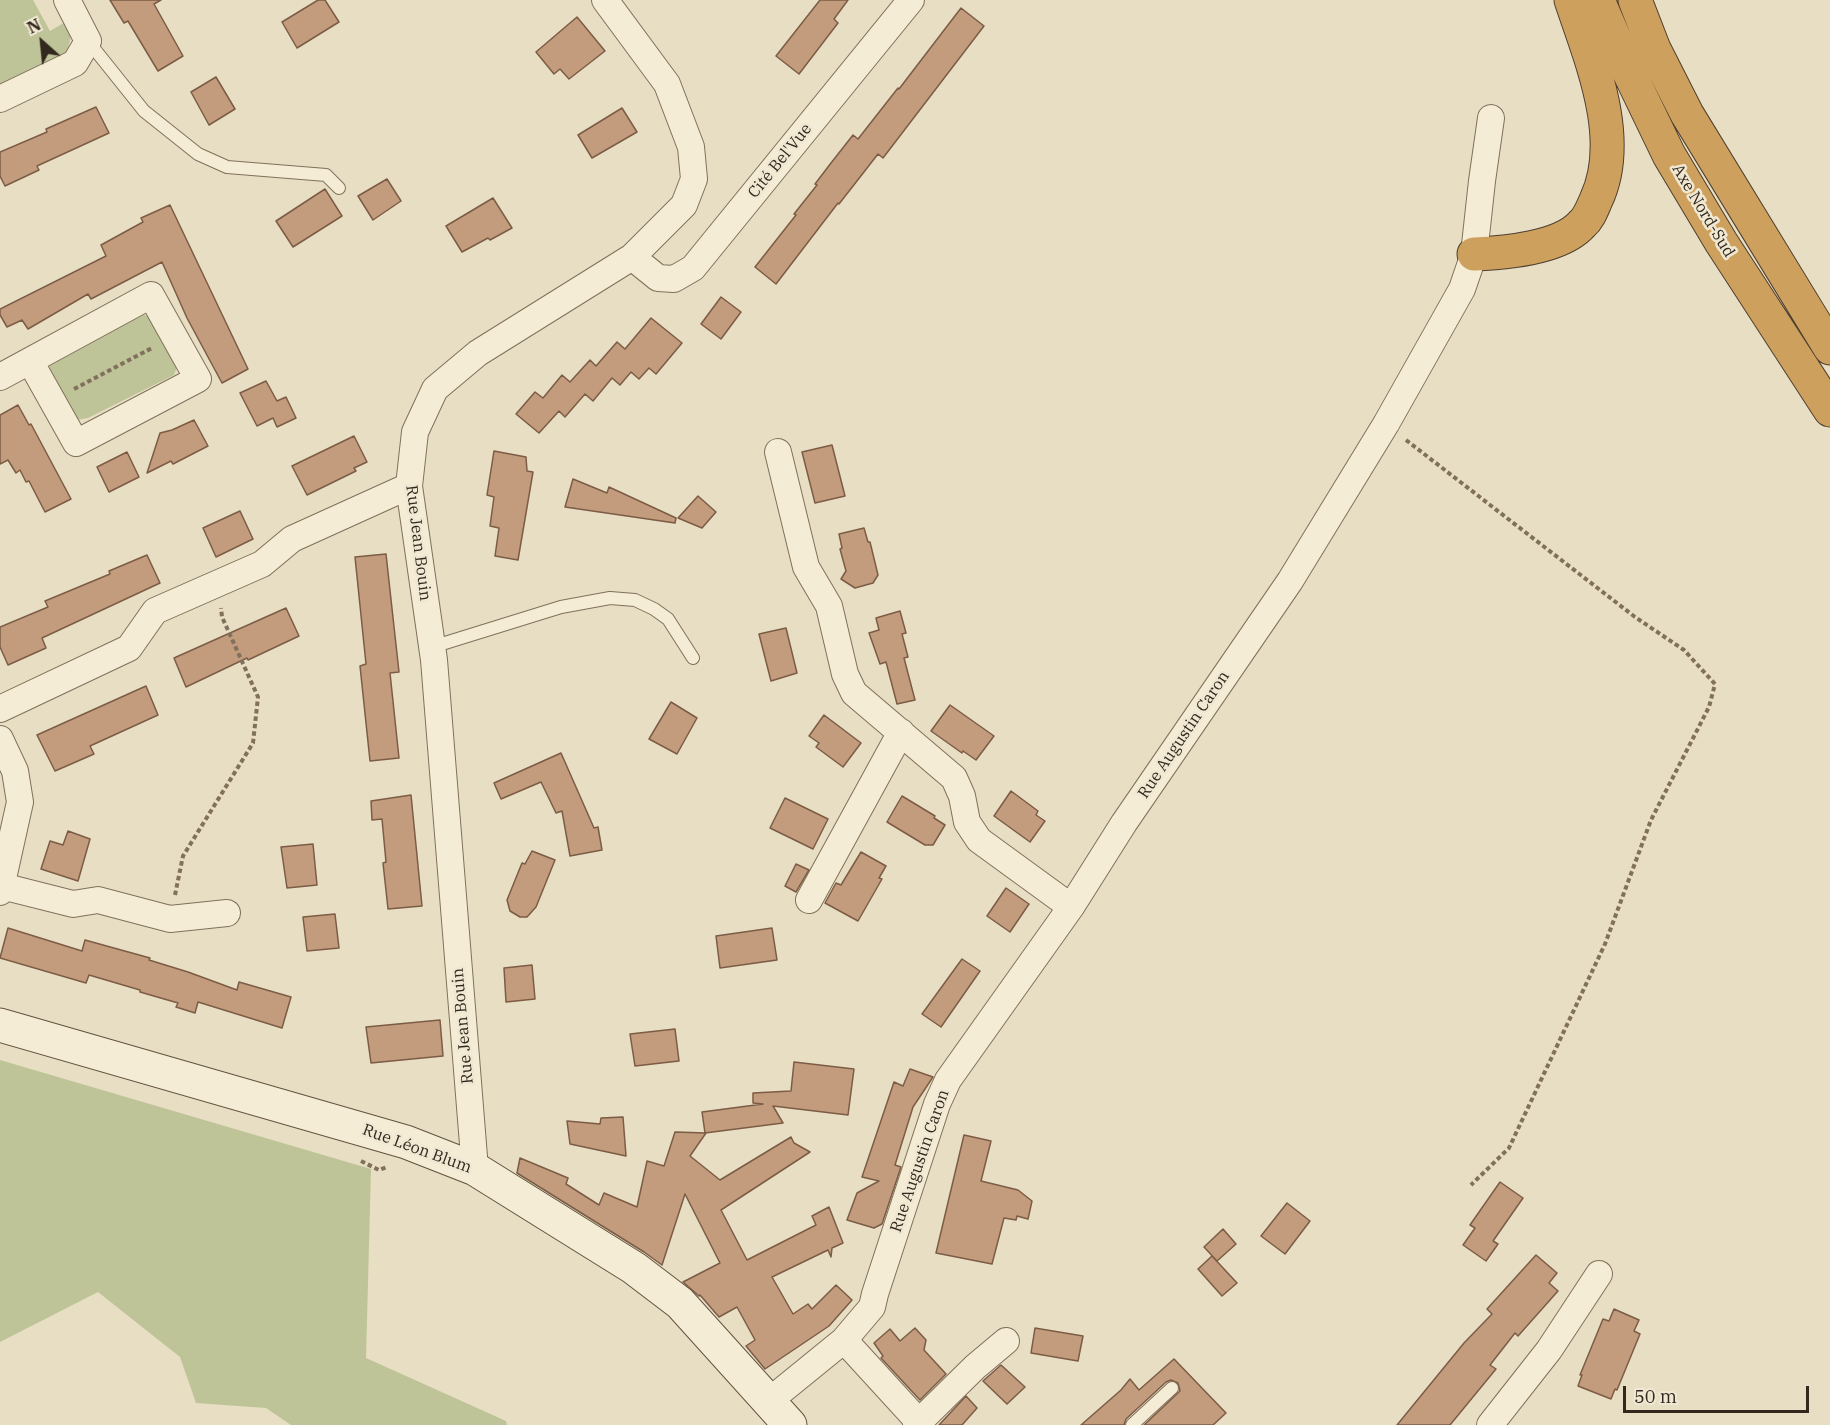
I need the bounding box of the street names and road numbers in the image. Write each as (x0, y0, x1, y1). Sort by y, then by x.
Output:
street label: Cité Bel'Vue (744, 120, 816, 202)
street label: Axe Nord-Sud (1668, 161, 1738, 261)
street label: Rue Jean Bouin (401, 484, 435, 602)
street label: Rue Augustin Caron (1134, 668, 1234, 802)
street label: Rue Jean Bouin (448, 967, 478, 1085)
street label: Rue Augustin Caron (887, 1087, 953, 1235)
street label: Rue Léon Blum (360, 1120, 474, 1178)

